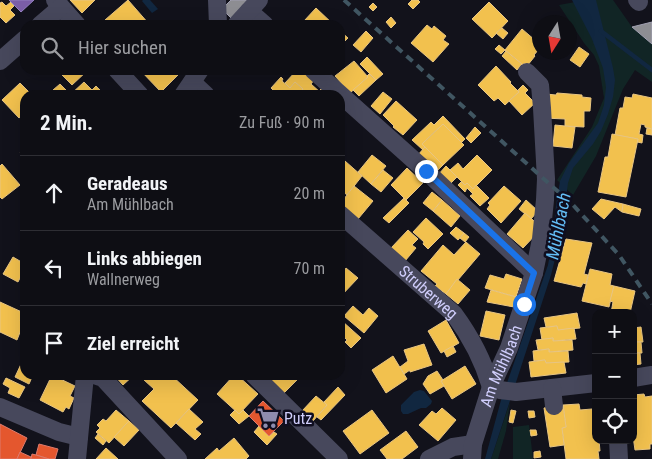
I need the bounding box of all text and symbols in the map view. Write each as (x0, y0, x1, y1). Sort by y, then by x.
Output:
north arrow (532, 15, 577, 60)
search box (20, 20, 345, 75)
icon: search (38, 34, 66, 62)
text: Hier suchen (78, 36, 167, 59)
text: 2 Min. (40, 111, 93, 135)
text: Zu Fuß · 90 m (239, 113, 325, 132)
route end (415, 160, 438, 183)
text: Geradeaus (87, 172, 168, 195)
icon: ahead (40, 179, 68, 207)
text: 20 m (293, 184, 325, 203)
water label: Mühlbach (541, 191, 575, 261)
text: Am Mühlbach (87, 195, 174, 214)
text: Links abbiegen (87, 247, 202, 270)
icon: left (40, 254, 68, 282)
text: 70 m (293, 259, 325, 278)
street label: Struberweg (395, 261, 462, 323)
text: Wallnerweg (87, 270, 160, 289)
route start (513, 293, 536, 316)
map controls (592, 309, 637, 444)
button: + (592, 309, 637, 354)
street label: Am Mühlbach (476, 323, 525, 409)
icon: arrive (40, 329, 68, 357)
text: Ziel erreicht (87, 332, 179, 355)
button: − (592, 354, 637, 399)
button: locate (592, 399, 637, 444)
supermarket icon: Putz (255, 405, 281, 431)
place label: Putz (284, 409, 312, 428)

